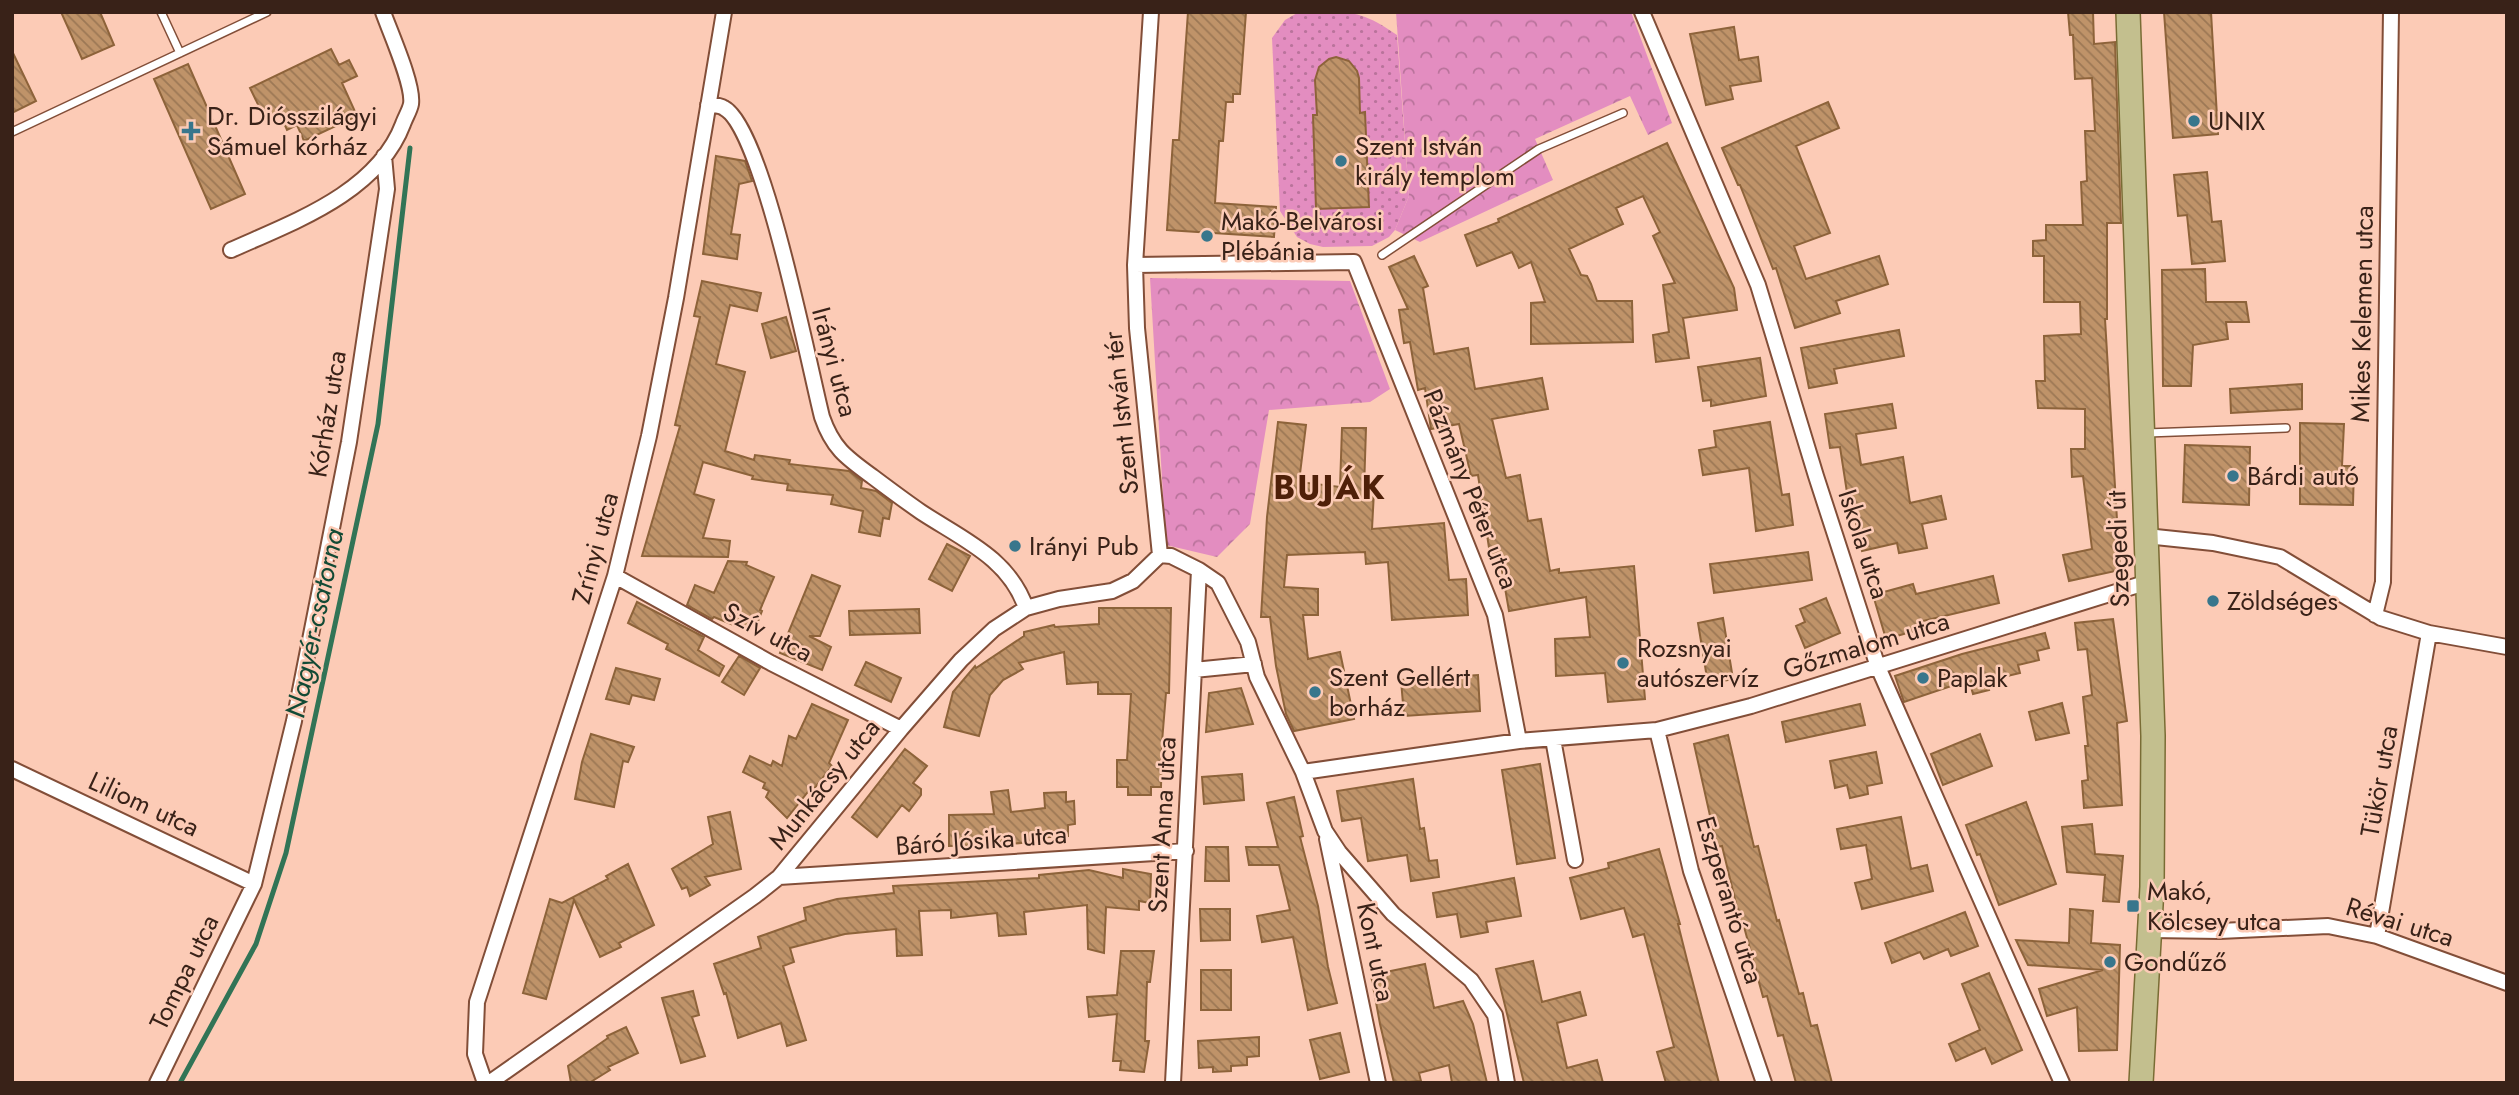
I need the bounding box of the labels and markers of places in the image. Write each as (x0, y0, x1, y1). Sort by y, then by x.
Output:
place label: Dr. Diósszilágyi Sámuel kórház (207, 97, 378, 165)
place label: UNIX (2208, 102, 2266, 140)
marker: UNIX (2186, 113, 2202, 129)
marker: Dr. Diósszilágyi Sámuel kórház (181, 121, 201, 141)
place label: Szent István király templom (1355, 127, 1515, 195)
marker: Szent István király templom (1333, 153, 1349, 169)
place label: Makó-Belvárosi Plébánia (1221, 202, 1383, 270)
marker: Makó-Belvárosi Plébánia (1199, 228, 1215, 244)
place label: Bárdi autó (2247, 457, 2359, 495)
marker: Bárdi autó (2225, 468, 2241, 484)
place label: Irányi Pub (1029, 527, 1139, 565)
marker: Irányi Pub (1007, 538, 1023, 554)
place label: Zöldséges (2227, 582, 2338, 620)
marker: Zöldséges (2205, 593, 2221, 609)
place label: Rozsnyai autószervíz (1637, 629, 1759, 697)
marker: Rozsnyai autószervíz (1615, 655, 1631, 671)
place label: Szent Gellért borház (1329, 658, 1471, 726)
place label: Paplak (1937, 659, 2008, 697)
marker: Paplak (1915, 670, 1931, 686)
marker: Szent Gellért borház (1307, 684, 1323, 700)
place label: Makó, Kölcsey utca (2147, 872, 2281, 940)
marker: Makó, Kölcsey utca (2125, 898, 2141, 914)
place label: Gondűző (2124, 943, 2227, 981)
marker: Gondűző (2102, 954, 2118, 970)

